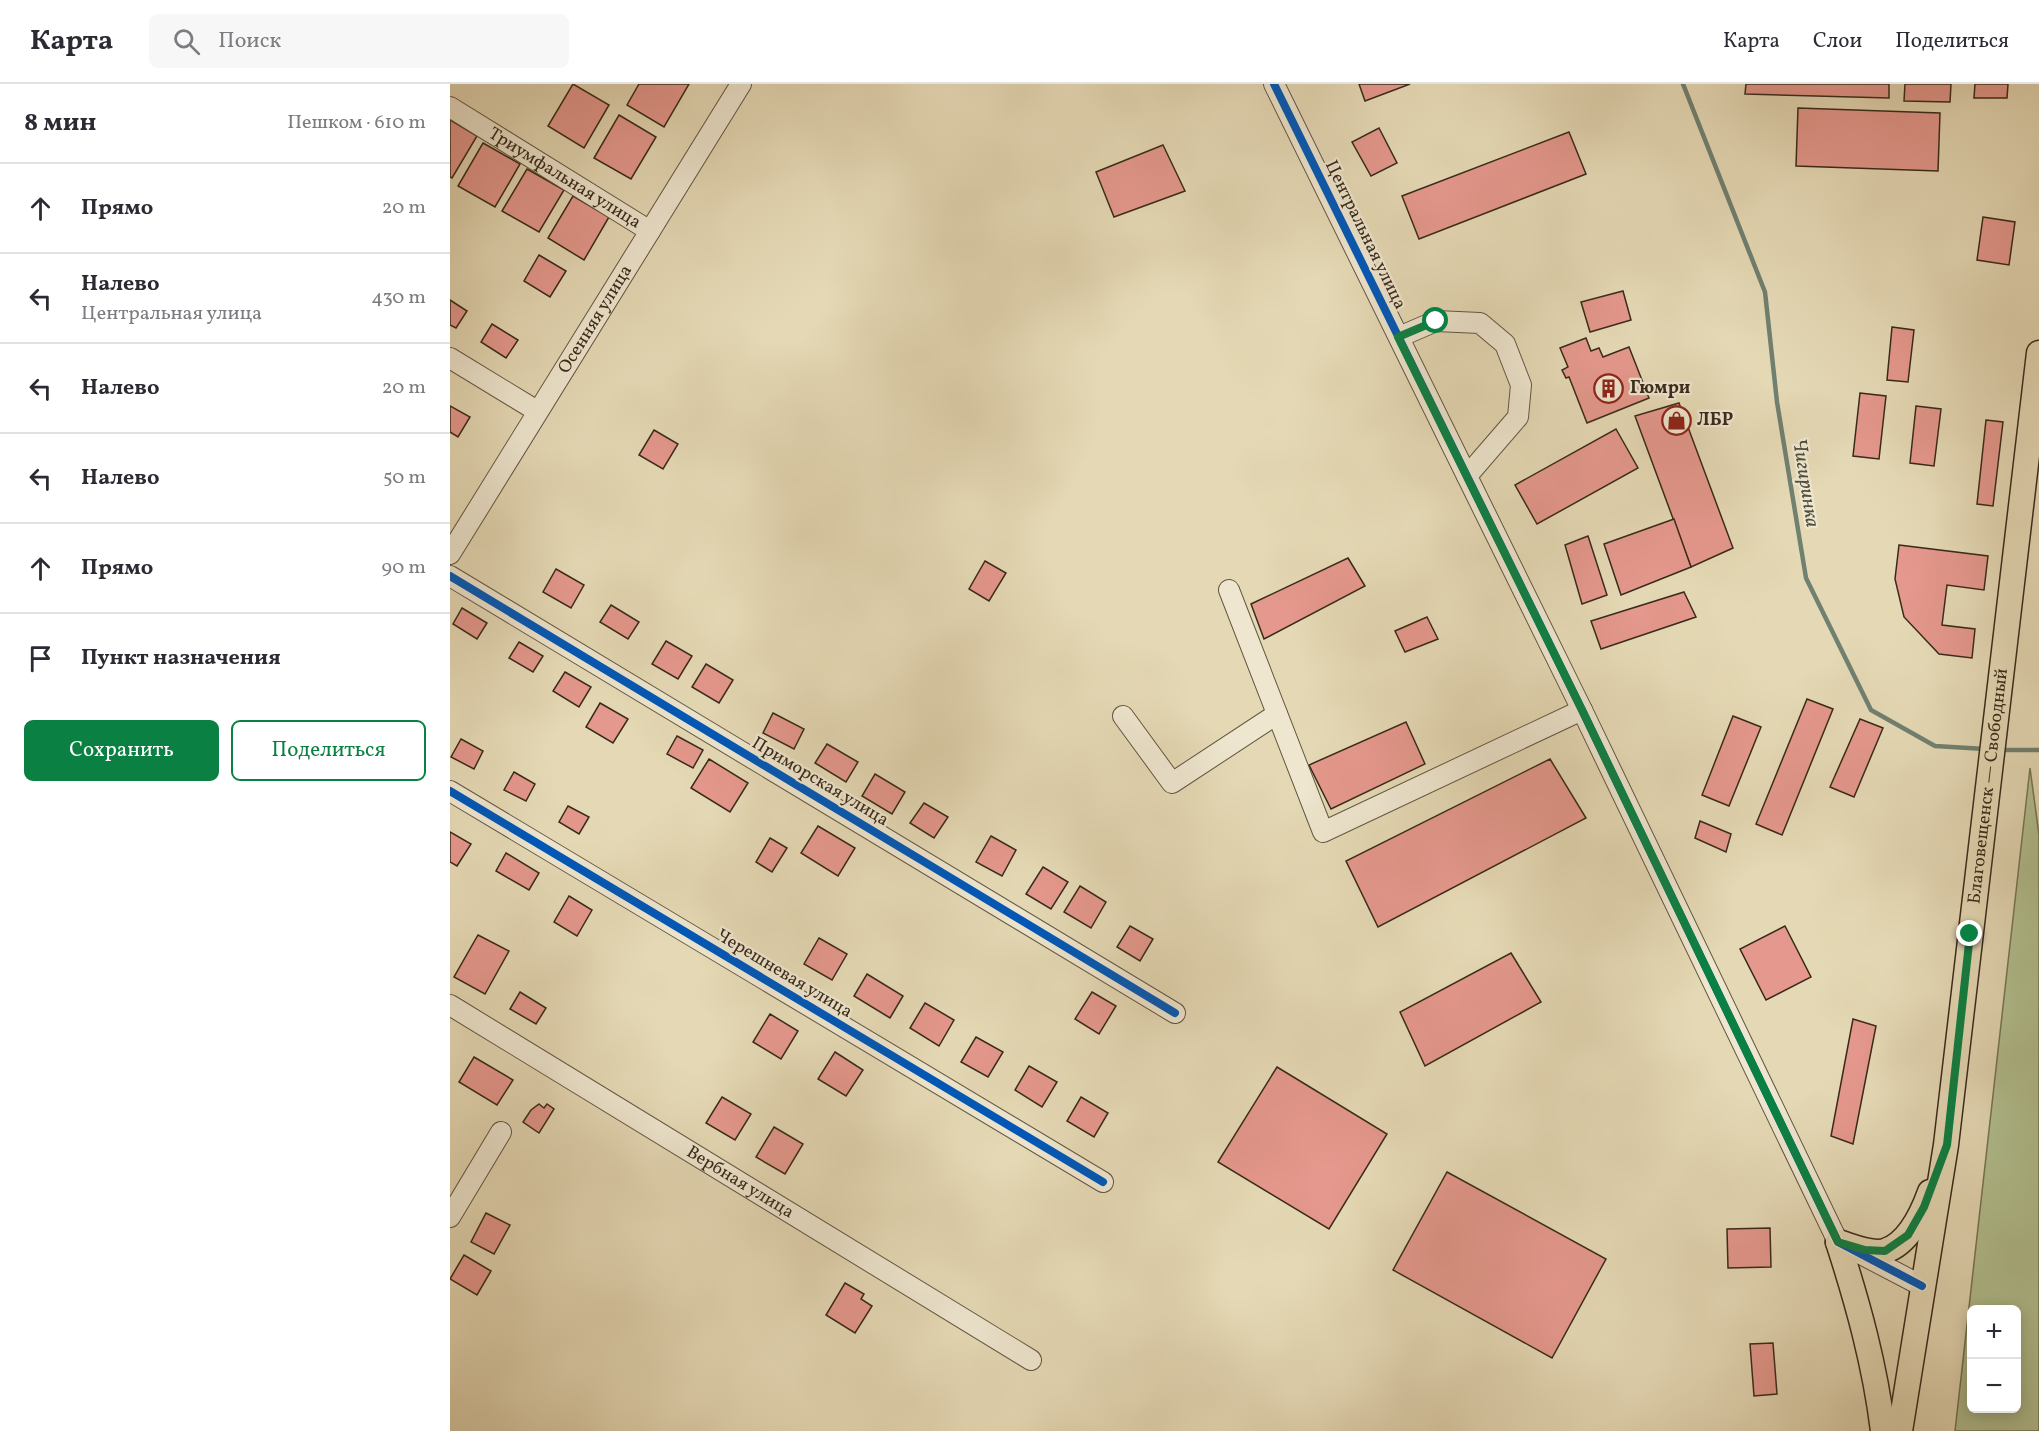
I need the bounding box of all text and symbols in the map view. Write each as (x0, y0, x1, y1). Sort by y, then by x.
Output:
search box (149, 14, 569, 68)
text: Карта (30, 22, 113, 61)
icon: search (170, 25, 203, 58)
text: Поиск (218, 26, 281, 57)
text: Карта (1723, 27, 1780, 56)
text: Слои (1813, 27, 1862, 56)
text: Поделиться (1895, 27, 2009, 56)
text: 8 мин (24, 105, 96, 141)
text: Пешком · 610 m (287, 109, 426, 137)
street label: Триумфальная улица (484, 121, 646, 235)
street label: Центральная улица (1318, 156, 1412, 314)
icon: ahead (24, 192, 57, 225)
text: Прямо (81, 193, 153, 224)
text: 20 m (382, 194, 426, 222)
street label: Осенняя улица (552, 260, 638, 378)
text: Налево (81, 269, 160, 300)
icon: left (24, 282, 57, 315)
text: 430 m (371, 284, 426, 312)
text: Центральная улица (81, 300, 262, 328)
route start (1422, 307, 1448, 333)
icon: left (24, 372, 57, 405)
building icon: Гюмри (1593, 372, 1625, 404)
text: Налево (81, 373, 160, 404)
text: 20 m (382, 374, 426, 402)
place label: Гюмри (1630, 376, 1690, 401)
shop icon: ЛБР (1660, 404, 1692, 436)
place label: ЛБР (1697, 408, 1733, 433)
water label: Чигиринка (1784, 436, 1826, 530)
icon: left (24, 462, 57, 495)
text: Налево (81, 463, 160, 494)
text: 50 m (383, 464, 426, 492)
icon: ahead (24, 552, 57, 585)
text: Прямо (81, 553, 153, 584)
text: 90 m (382, 554, 426, 582)
icon: arrive (24, 642, 57, 675)
text: Пункт назначения (81, 643, 281, 674)
street label: Благовещенск — Свободный (1962, 667, 2014, 905)
button: Сохранить (24, 720, 219, 781)
button: Поделиться (231, 720, 426, 781)
street label: Приморская улица (747, 731, 893, 833)
route end (1956, 920, 1982, 946)
street label: Черешневая улица (711, 923, 857, 1025)
street label: Вербная улица (681, 1140, 799, 1225)
map controls (1967, 1305, 2021, 1413)
button: + (1967, 1305, 2021, 1359)
button: − (1967, 1359, 2021, 1413)

